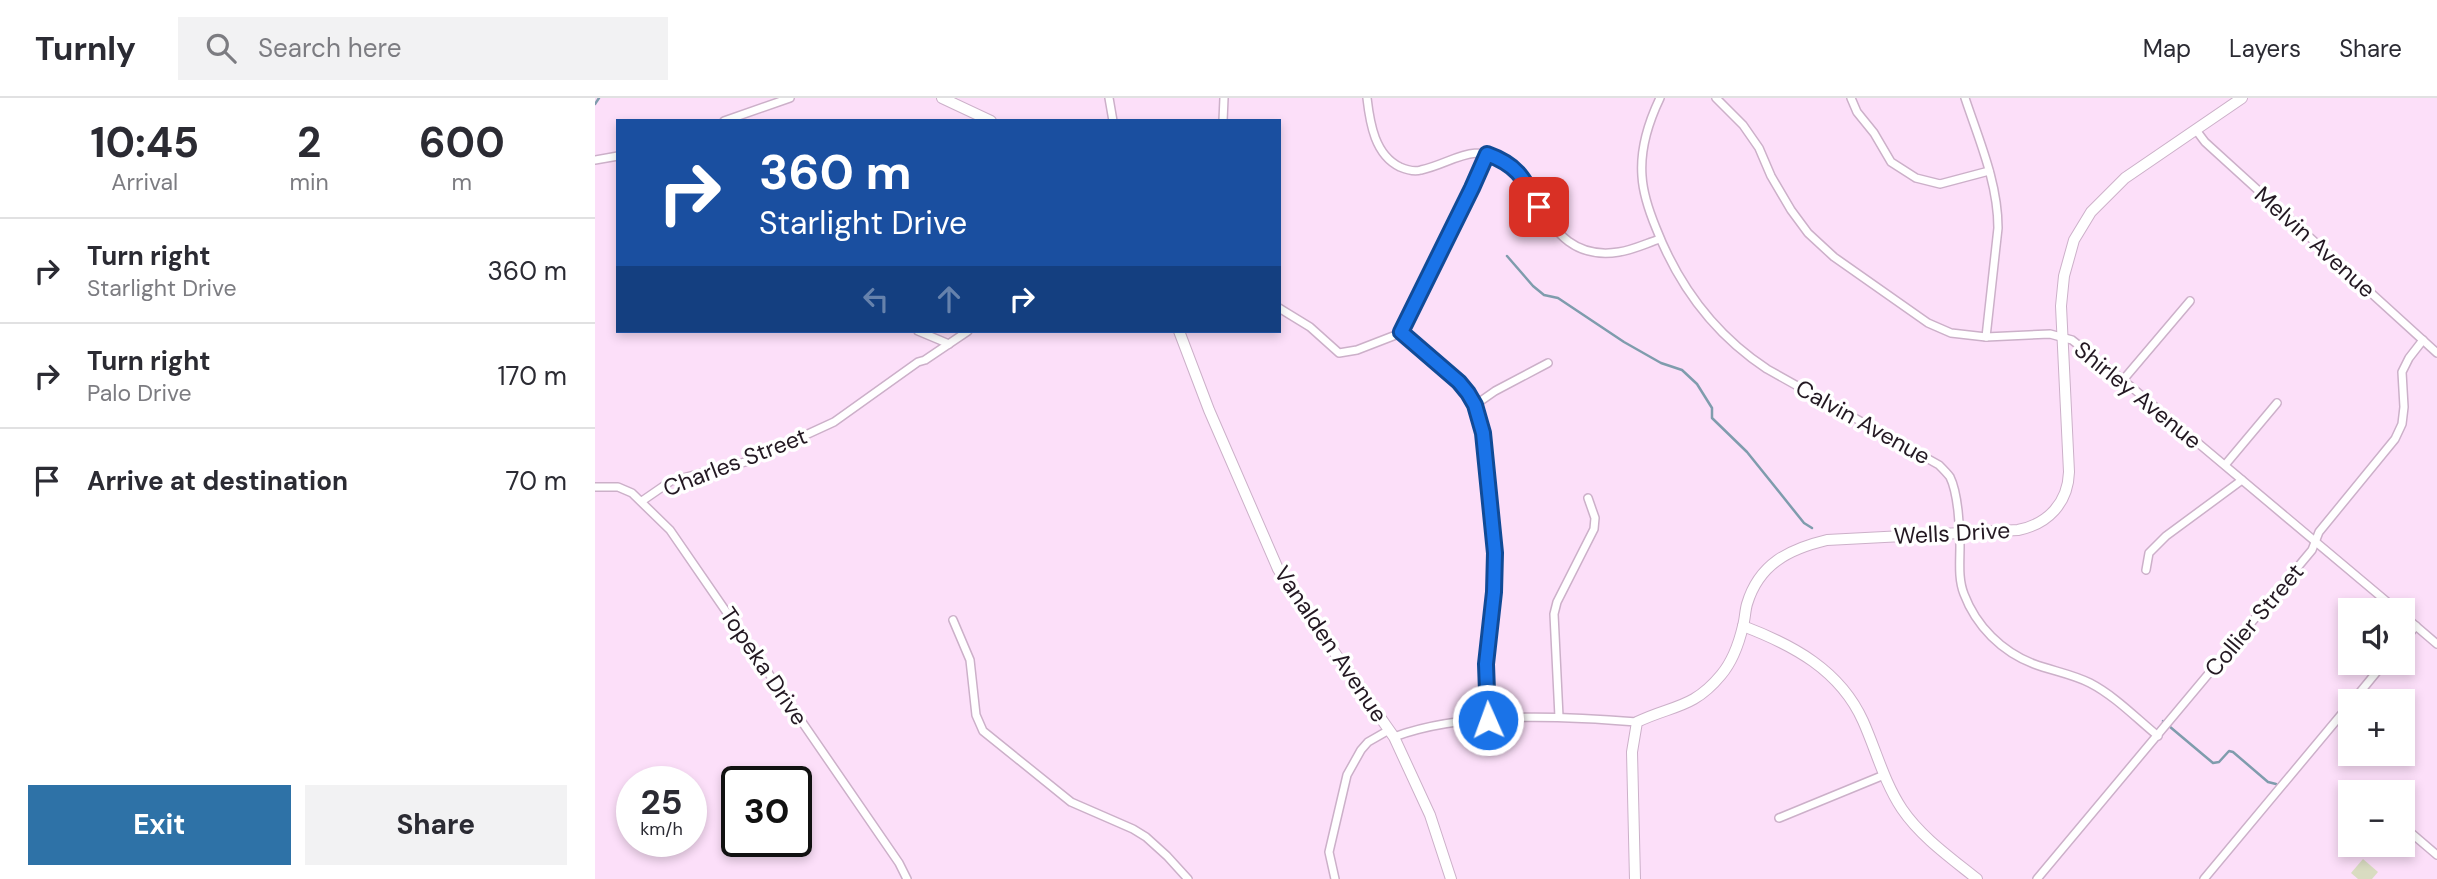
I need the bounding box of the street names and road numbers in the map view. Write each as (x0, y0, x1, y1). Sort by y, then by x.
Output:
street label: Melvin Avenue (2248, 180, 2382, 304)
street label: Shirley Avenue (2068, 334, 2208, 456)
street label: Calvin Avenue (1790, 373, 1936, 471)
street label: Charles Street (659, 421, 811, 503)
street label: Wells Drive (1893, 515, 2011, 551)
street label: Collier Street (2198, 557, 2310, 683)
street label: Vanalden Avenue (1268, 560, 1394, 728)
street label: Topeka Drive (713, 601, 815, 731)

